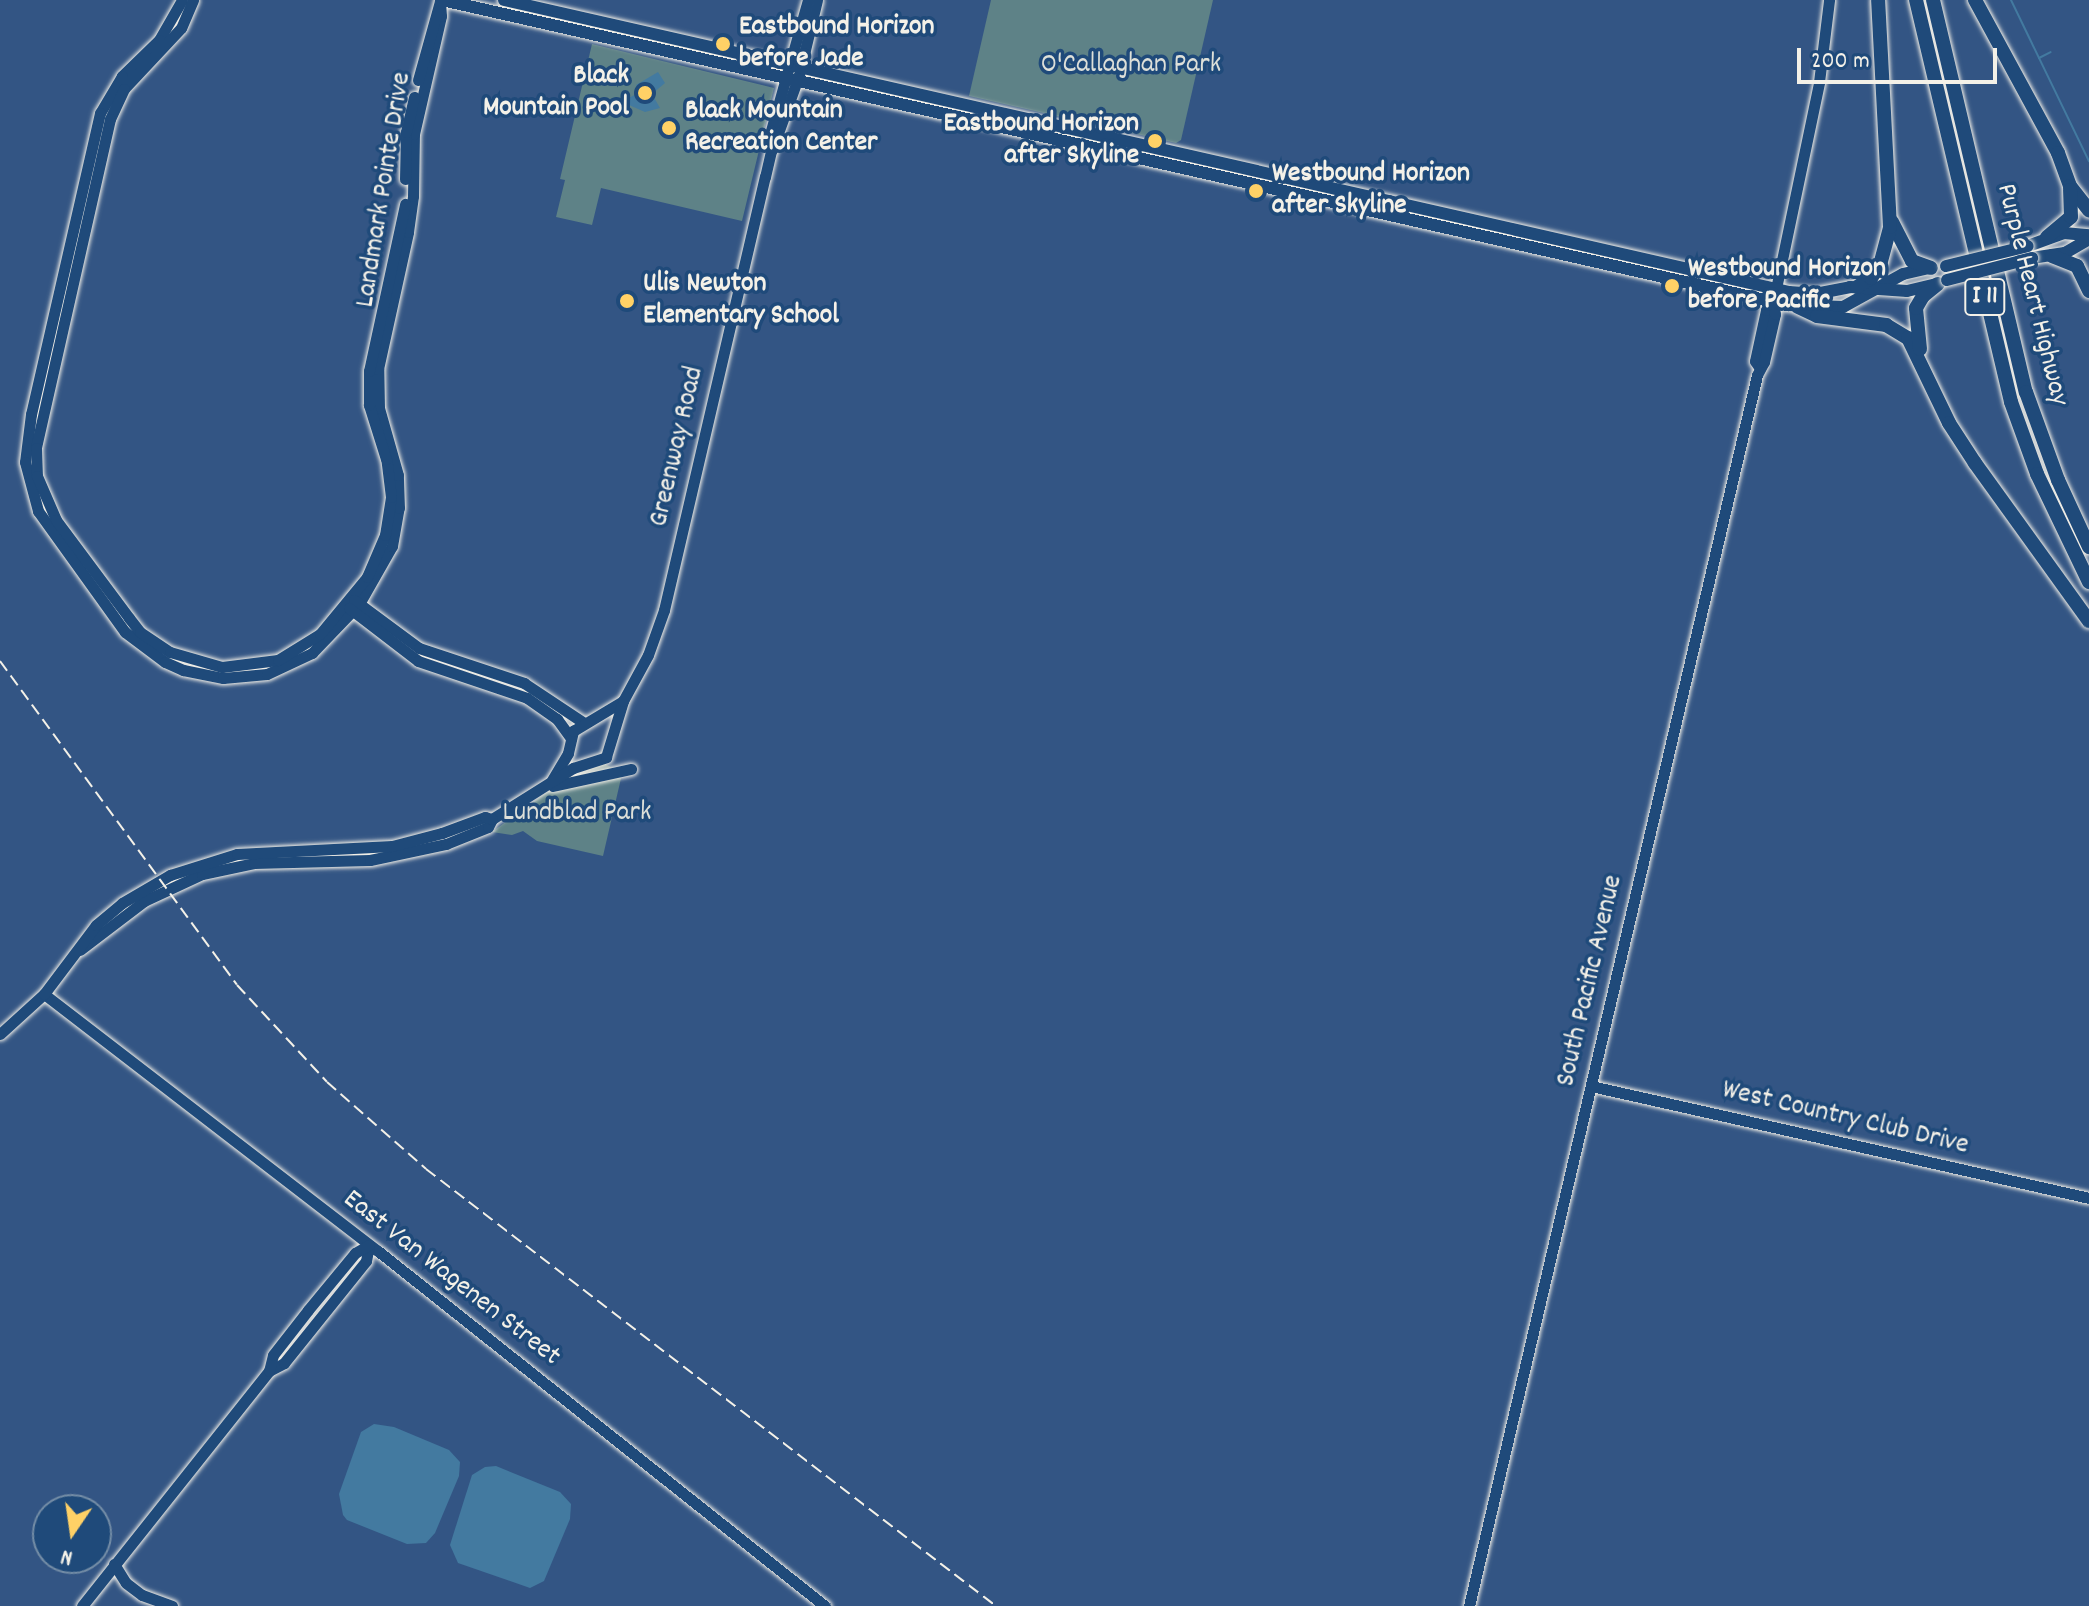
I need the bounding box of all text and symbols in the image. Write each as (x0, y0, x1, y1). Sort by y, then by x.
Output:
place label: Eastbound Horizon before Jade (739, 11, 934, 77)
scale bar (1801, 32, 2001, 82)
marker: Eastbound Horizon before Jade (714, 35, 732, 53)
text: 200 m (1811, 45, 1870, 79)
park label: O'Callaghan Park (1041, 49, 1221, 83)
place label: Black Mountain Pool (483, 60, 629, 126)
street label: Landmark Pointe Drive (350, 70, 420, 310)
marker: Black Mountain Pool (636, 84, 654, 102)
place label: Black Mountain Recreation Center (685, 95, 877, 161)
place label: Eastbound Horizon after Skyline (944, 108, 1139, 174)
marker: Black Mountain Recreation Center (660, 119, 678, 137)
marker: Eastbound Horizon after Skyline (1146, 132, 1164, 150)
place label: Westbound Horizon after Skyline (1272, 158, 1470, 224)
street label: Purple Heart Highway (1987, 181, 2075, 409)
marker: Westbound Horizon after Skyline (1247, 182, 1265, 200)
place label: Westbound Horizon before Pacific (1688, 253, 1886, 319)
place label: Ulis Newton Elementary School (643, 268, 839, 334)
road number: I 11 (1963, 275, 2007, 319)
marker: Westbound Horizon before Pacific (1663, 277, 1681, 295)
marker: Ulis Newton Elementary School (618, 292, 636, 310)
street label: Greenway Road (643, 364, 713, 530)
park label: Lundblad Park (503, 797, 651, 831)
street label: South Pacific Avenue (1550, 872, 1632, 1090)
street label: West Country Club Drive (1719, 1074, 1971, 1164)
street label: East Van Wagenen Street (336, 1184, 566, 1374)
north arrow (32, 1494, 112, 1574)
text: N (58, 1540, 76, 1572)

